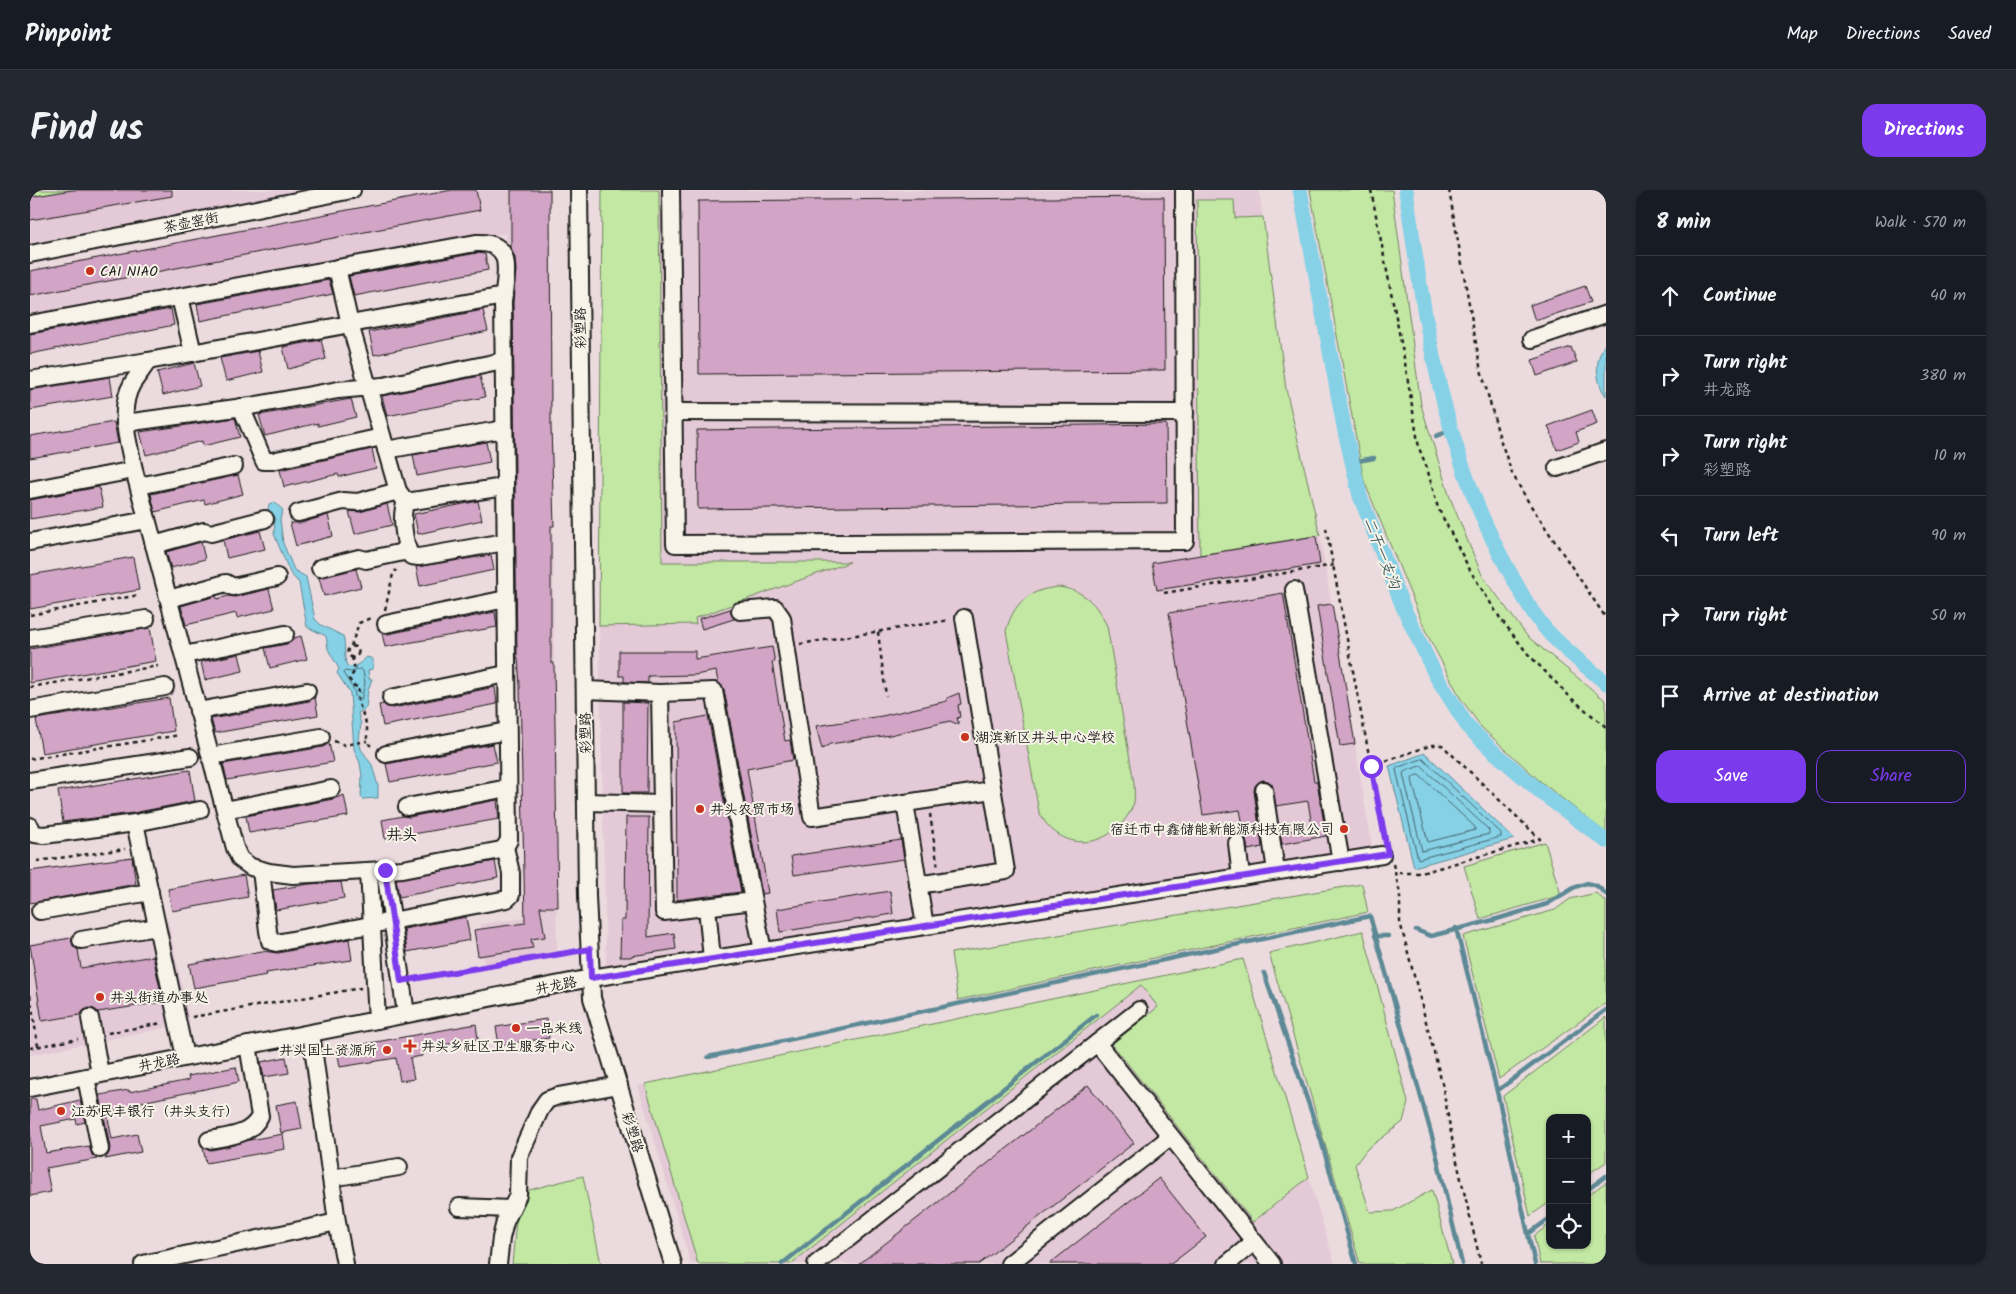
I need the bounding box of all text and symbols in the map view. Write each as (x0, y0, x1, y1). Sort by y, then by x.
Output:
text: Pinpoint (25, 15, 112, 54)
text: Map (1786, 20, 1818, 49)
text: Directions (1846, 20, 1920, 49)
text: Saved (1948, 20, 1991, 49)
text: Find us (30, 102, 143, 158)
button: Directions (1862, 104, 1986, 157)
text: 8 min (1656, 206, 1711, 239)
street label: 茶壶窑街 (162, 207, 221, 239)
text: Walk · 570 m (1875, 210, 1966, 235)
place label: CAI NIAO (100, 261, 158, 283)
marker: CAI NIAO (84, 265, 96, 277)
text: Continue (1703, 281, 1776, 311)
icon: ahead (1656, 282, 1684, 310)
text: 40 m (1930, 283, 1966, 308)
street label: 彩塑路 (570, 307, 592, 349)
text: Turn right (1703, 348, 1788, 378)
icon: right (1656, 362, 1684, 390)
text: 380 m (1920, 363, 1966, 388)
text: 井龙路 (1703, 378, 1751, 403)
text: Turn right (1703, 428, 1788, 458)
icon: right (1656, 442, 1684, 470)
text: 10 m (1934, 443, 1966, 468)
text: 彩塑路 (1703, 458, 1751, 483)
water label: 二干一支沟 (1356, 514, 1406, 595)
text: Turn left (1703, 521, 1778, 551)
icon: left (1656, 522, 1684, 550)
text: 90 m (1931, 523, 1966, 548)
text: Turn right (1703, 601, 1788, 631)
icon: right (1656, 602, 1684, 630)
text: 50 m (1930, 603, 1966, 628)
text: Arrive at destination (1703, 681, 1879, 711)
icon: arrive (1656, 682, 1684, 710)
street label: 彩塑路 (575, 712, 597, 754)
place label: 湖滨新区井头中心学校 (975, 727, 1115, 749)
marker: 湖滨新区井头中心学校 (959, 731, 971, 743)
button: Save (1656, 750, 1806, 803)
button: Share (1816, 750, 1966, 803)
route start (1360, 755, 1383, 778)
place label: 井头农贸市场 (710, 799, 794, 821)
marker: 井头农贸市场 (694, 803, 706, 815)
place label: 宿迁市中鑫储能新能源科技有限公司 (1110, 819, 1334, 841)
district label: 井头 (386, 823, 418, 848)
marker: 宿迁市中鑫储能新能源科技有限公司 (1338, 823, 1350, 835)
route end (374, 859, 397, 882)
street label: 井龙路 (533, 971, 579, 1001)
place label: 井头街道办事处 (110, 987, 208, 1009)
marker: 井头街道办事处 (94, 991, 106, 1003)
place label: 一品米线 (526, 1018, 582, 1040)
marker: 一品米线 (510, 1022, 522, 1034)
place label: 井头乡社区卫生服务中心 (421, 1036, 575, 1058)
marker: 井头乡社区卫生服务中心 (403, 1039, 417, 1053)
place label: 井头国土资源所 (279, 1040, 377, 1062)
marker: 井头国土资源所 (381, 1044, 393, 1056)
street label: 井龙路 (136, 1048, 182, 1078)
place label: 江苏民丰银行（井头支行） (71, 1101, 239, 1123)
marker: 江苏民丰银行（井头支行） (55, 1105, 67, 1117)
street label: 彩塑路 (615, 1109, 649, 1156)
map controls (1546, 1114, 1591, 1249)
button: + (1546, 1114, 1591, 1159)
button: − (1546, 1159, 1591, 1204)
button: locate (1546, 1204, 1591, 1249)

